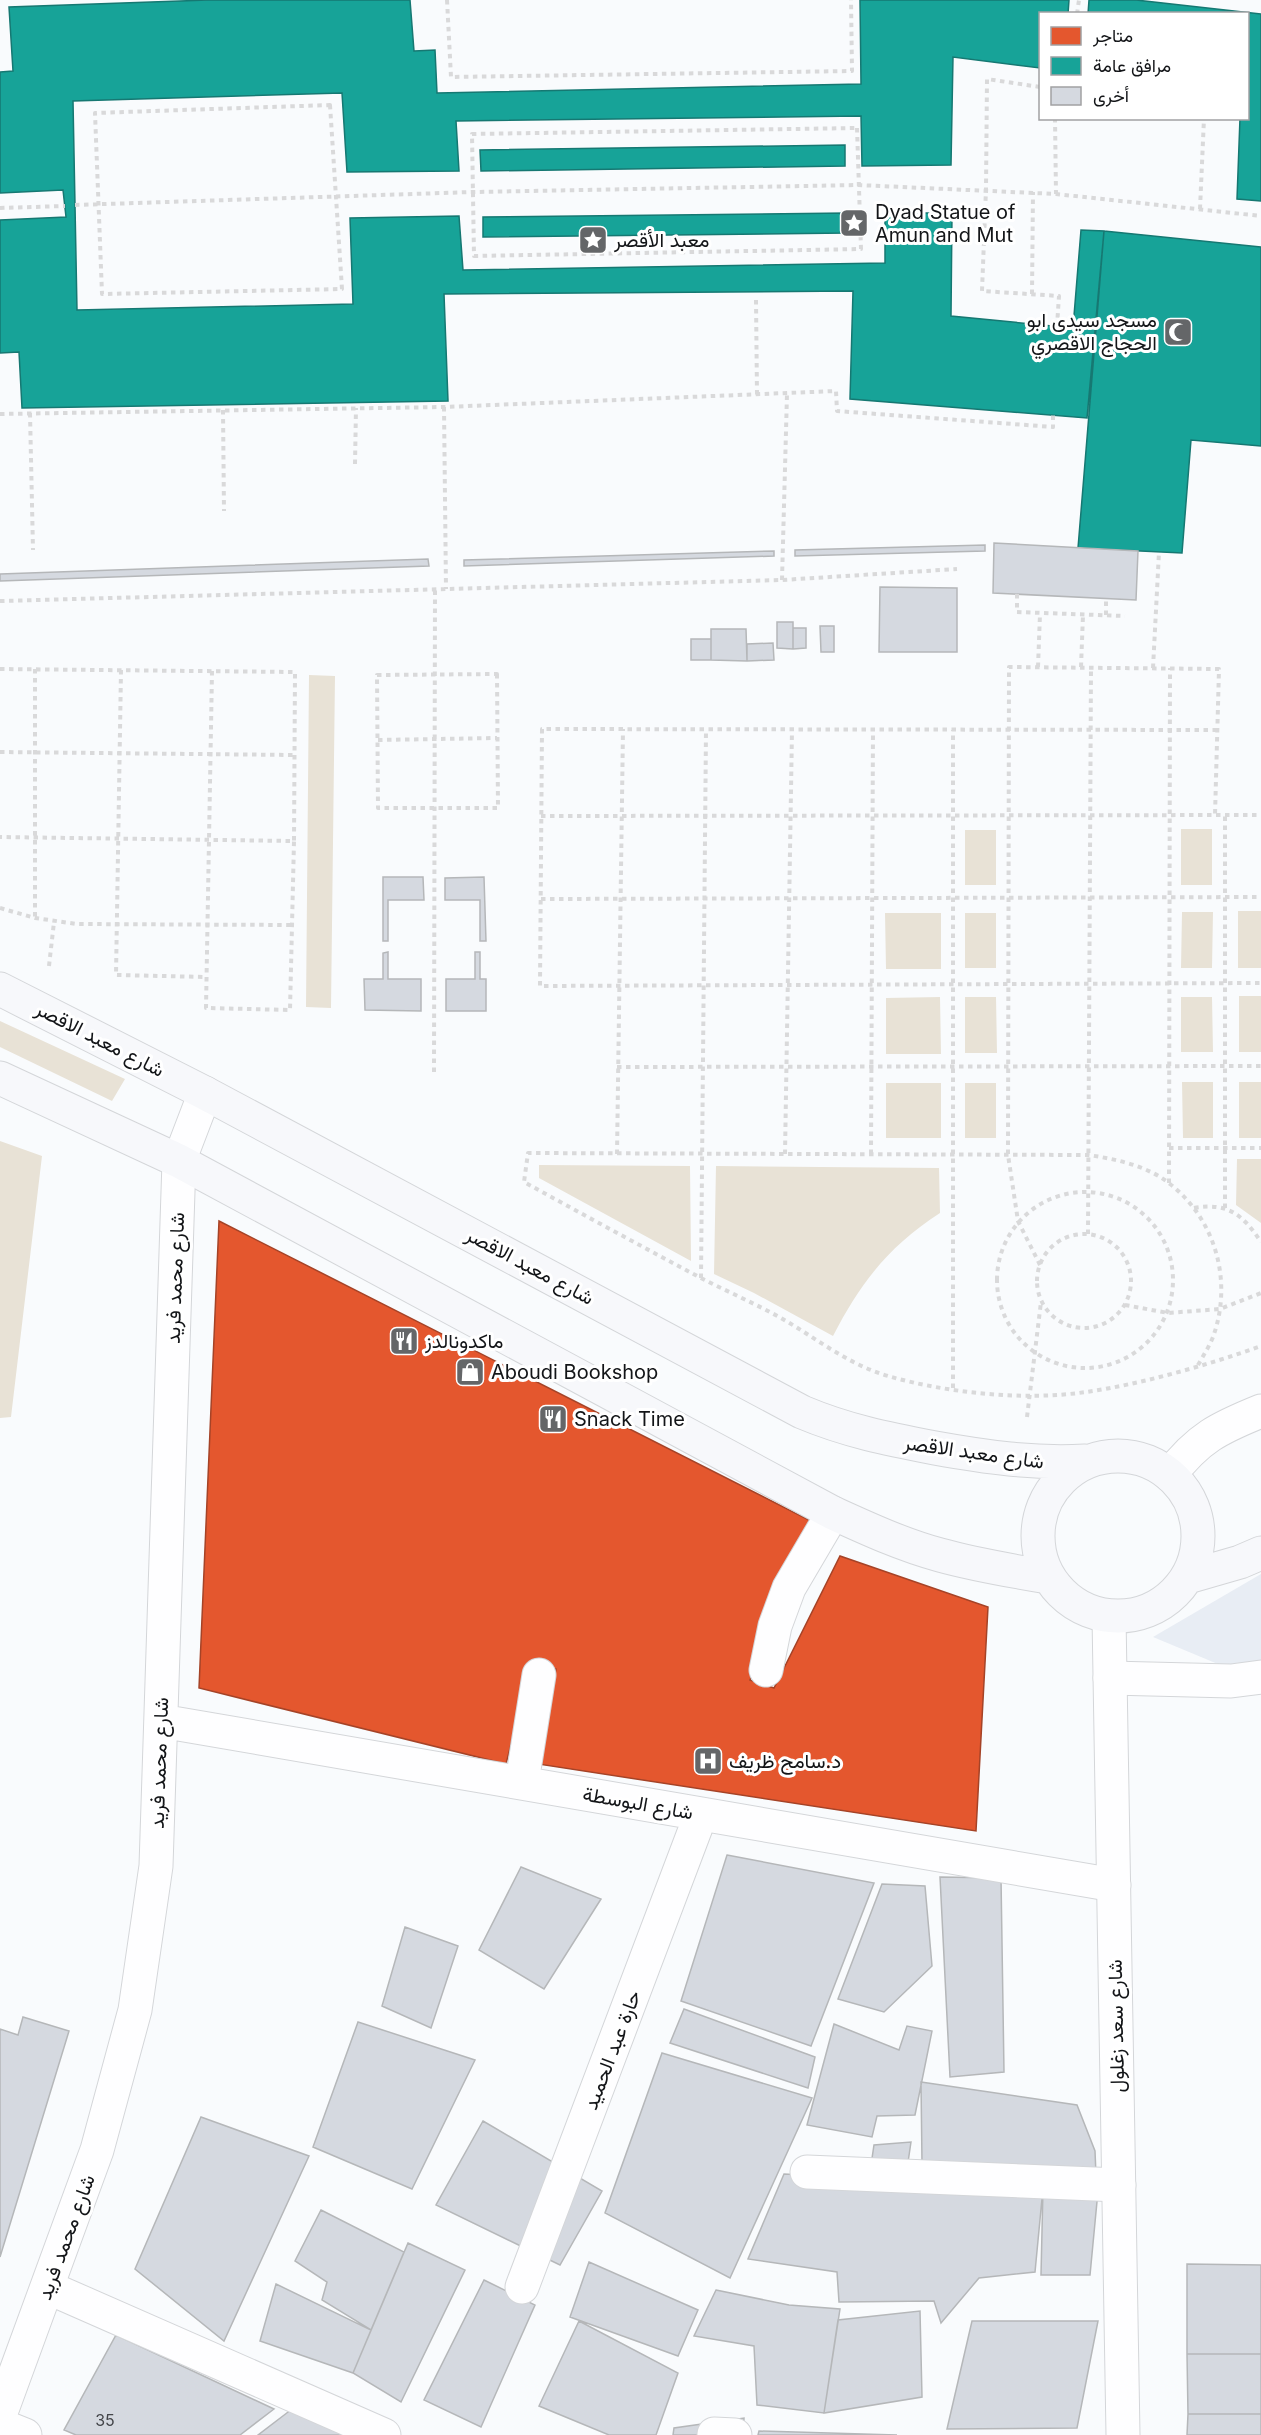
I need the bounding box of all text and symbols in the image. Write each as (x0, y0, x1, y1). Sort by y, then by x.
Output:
legend (1039, 12, 1249, 120)
text: متاجر (1092, 25, 1133, 47)
text: مرافق عامة (1093, 55, 1171, 77)
text: أخرى (1093, 85, 1129, 107)
place label: Dyad Statue of Amun and Mut (875, 200, 1016, 247)
place icon: Dyad Statue of Amun and Mut (838, 207, 870, 239)
place icon: معبد الأقصر (577, 224, 609, 256)
place label: معبد الأقصر (613, 228, 709, 253)
place label: مسجد سيدى ابو الحجاج الاقصري (1027, 308, 1157, 360)
mosque icon: مسجد سيدى ابو الحجاج الاقصري (1162, 316, 1194, 348)
street label: شارع معبد الاقصر (30, 996, 168, 1084)
street label: شارع محمد فريد (161, 1212, 191, 1344)
street label: شارع معبد الاقصر (460, 1222, 598, 1312)
restaurant icon: ماكدونالدز (388, 1325, 420, 1357)
place label: ماكدونالدز (424, 1329, 503, 1354)
shop icon: Aboudi Bookshop (454, 1356, 486, 1388)
place label: Aboudi Bookshop (491, 1360, 658, 1384)
restaurant icon: Snack Time (537, 1403, 569, 1435)
place label: Snack Time (574, 1407, 685, 1431)
street label: شارع معبد الاقصر (901, 1430, 1046, 1476)
street label: شارع محمد فريد (145, 1697, 175, 1829)
hospital icon: د.سامح ظريف (692, 1745, 724, 1777)
place label: د.سامح ظريف (729, 1749, 841, 1775)
street label: شارع البوسطة (581, 1781, 695, 1826)
street label: شارع سعد زغلول (1103, 1959, 1131, 2093)
street label: حارة عبد الحميد (578, 1987, 647, 2113)
street label: شارع محمد فريد (32, 2171, 102, 2304)
house number: 35 (95, 2410, 115, 2430)

